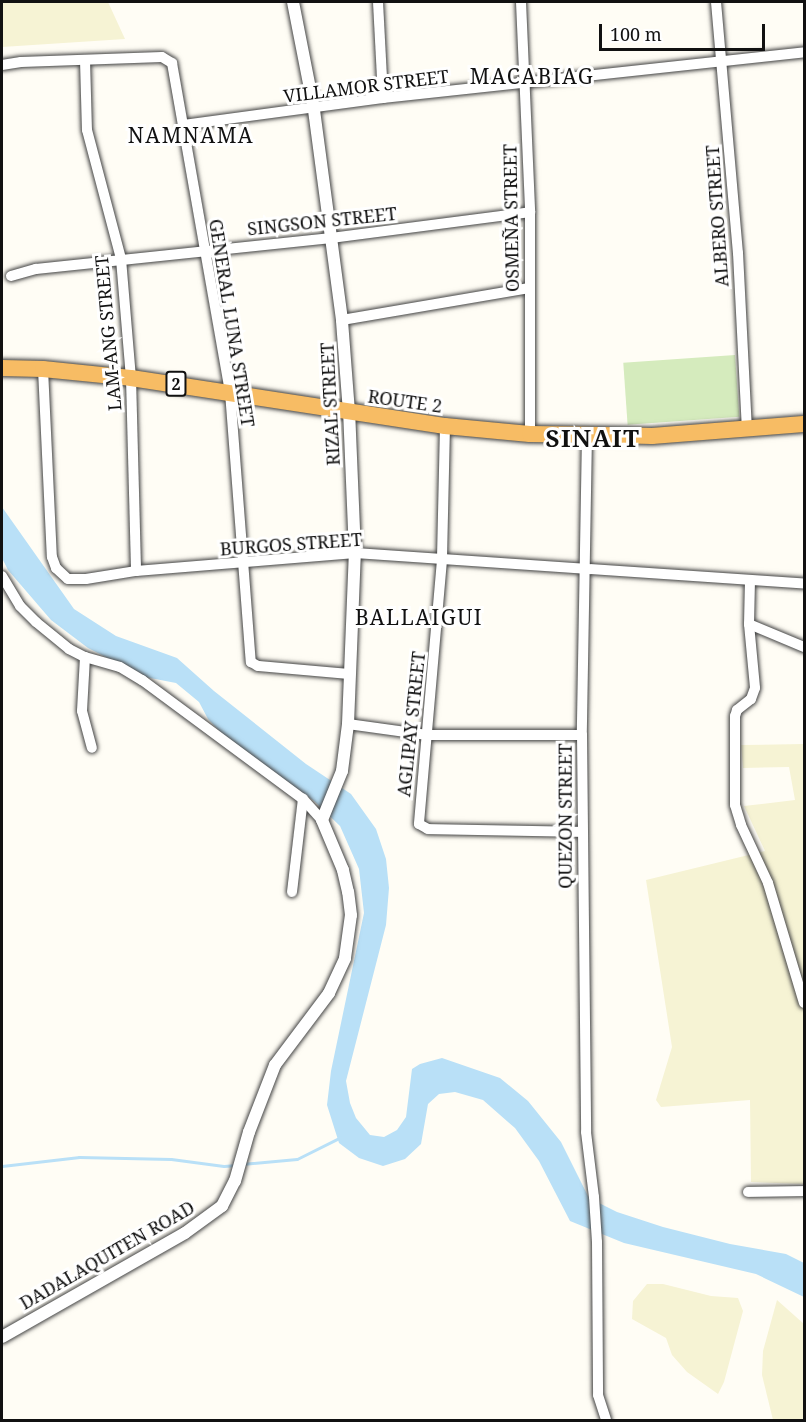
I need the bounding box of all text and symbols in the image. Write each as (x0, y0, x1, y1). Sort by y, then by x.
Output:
scale bar (602, 12, 768, 50)
text: 100 m (610, 22, 662, 46)
district label: MACABIAG (470, 63, 594, 89)
street label: VILLAMOR STREET (282, 65, 450, 107)
district label: NAMNAMA (128, 122, 254, 148)
street label: OSMEÑA STREET (499, 144, 523, 292)
street label: ALBERO STREET (701, 144, 733, 288)
street label: SINGSON STREET (246, 202, 398, 240)
street label: GENERAL LUNA STREET (205, 217, 259, 429)
street label: LAM-ANG STREET (90, 254, 126, 412)
street label: RIZAL STREET (316, 342, 344, 466)
road number: 2 (164, 371, 188, 397)
street label: ROUTE 2 (367, 385, 443, 417)
district label: SINAIT (546, 424, 640, 452)
street label: BURGOS STREET (219, 528, 363, 560)
district label: BALLAIGUI (355, 604, 483, 630)
street label: AGLIPAY STREET (393, 650, 429, 798)
street label: QUEZON STREET (554, 743, 576, 889)
street label: DADALAQUITEN ROAD (16, 1196, 198, 1314)

